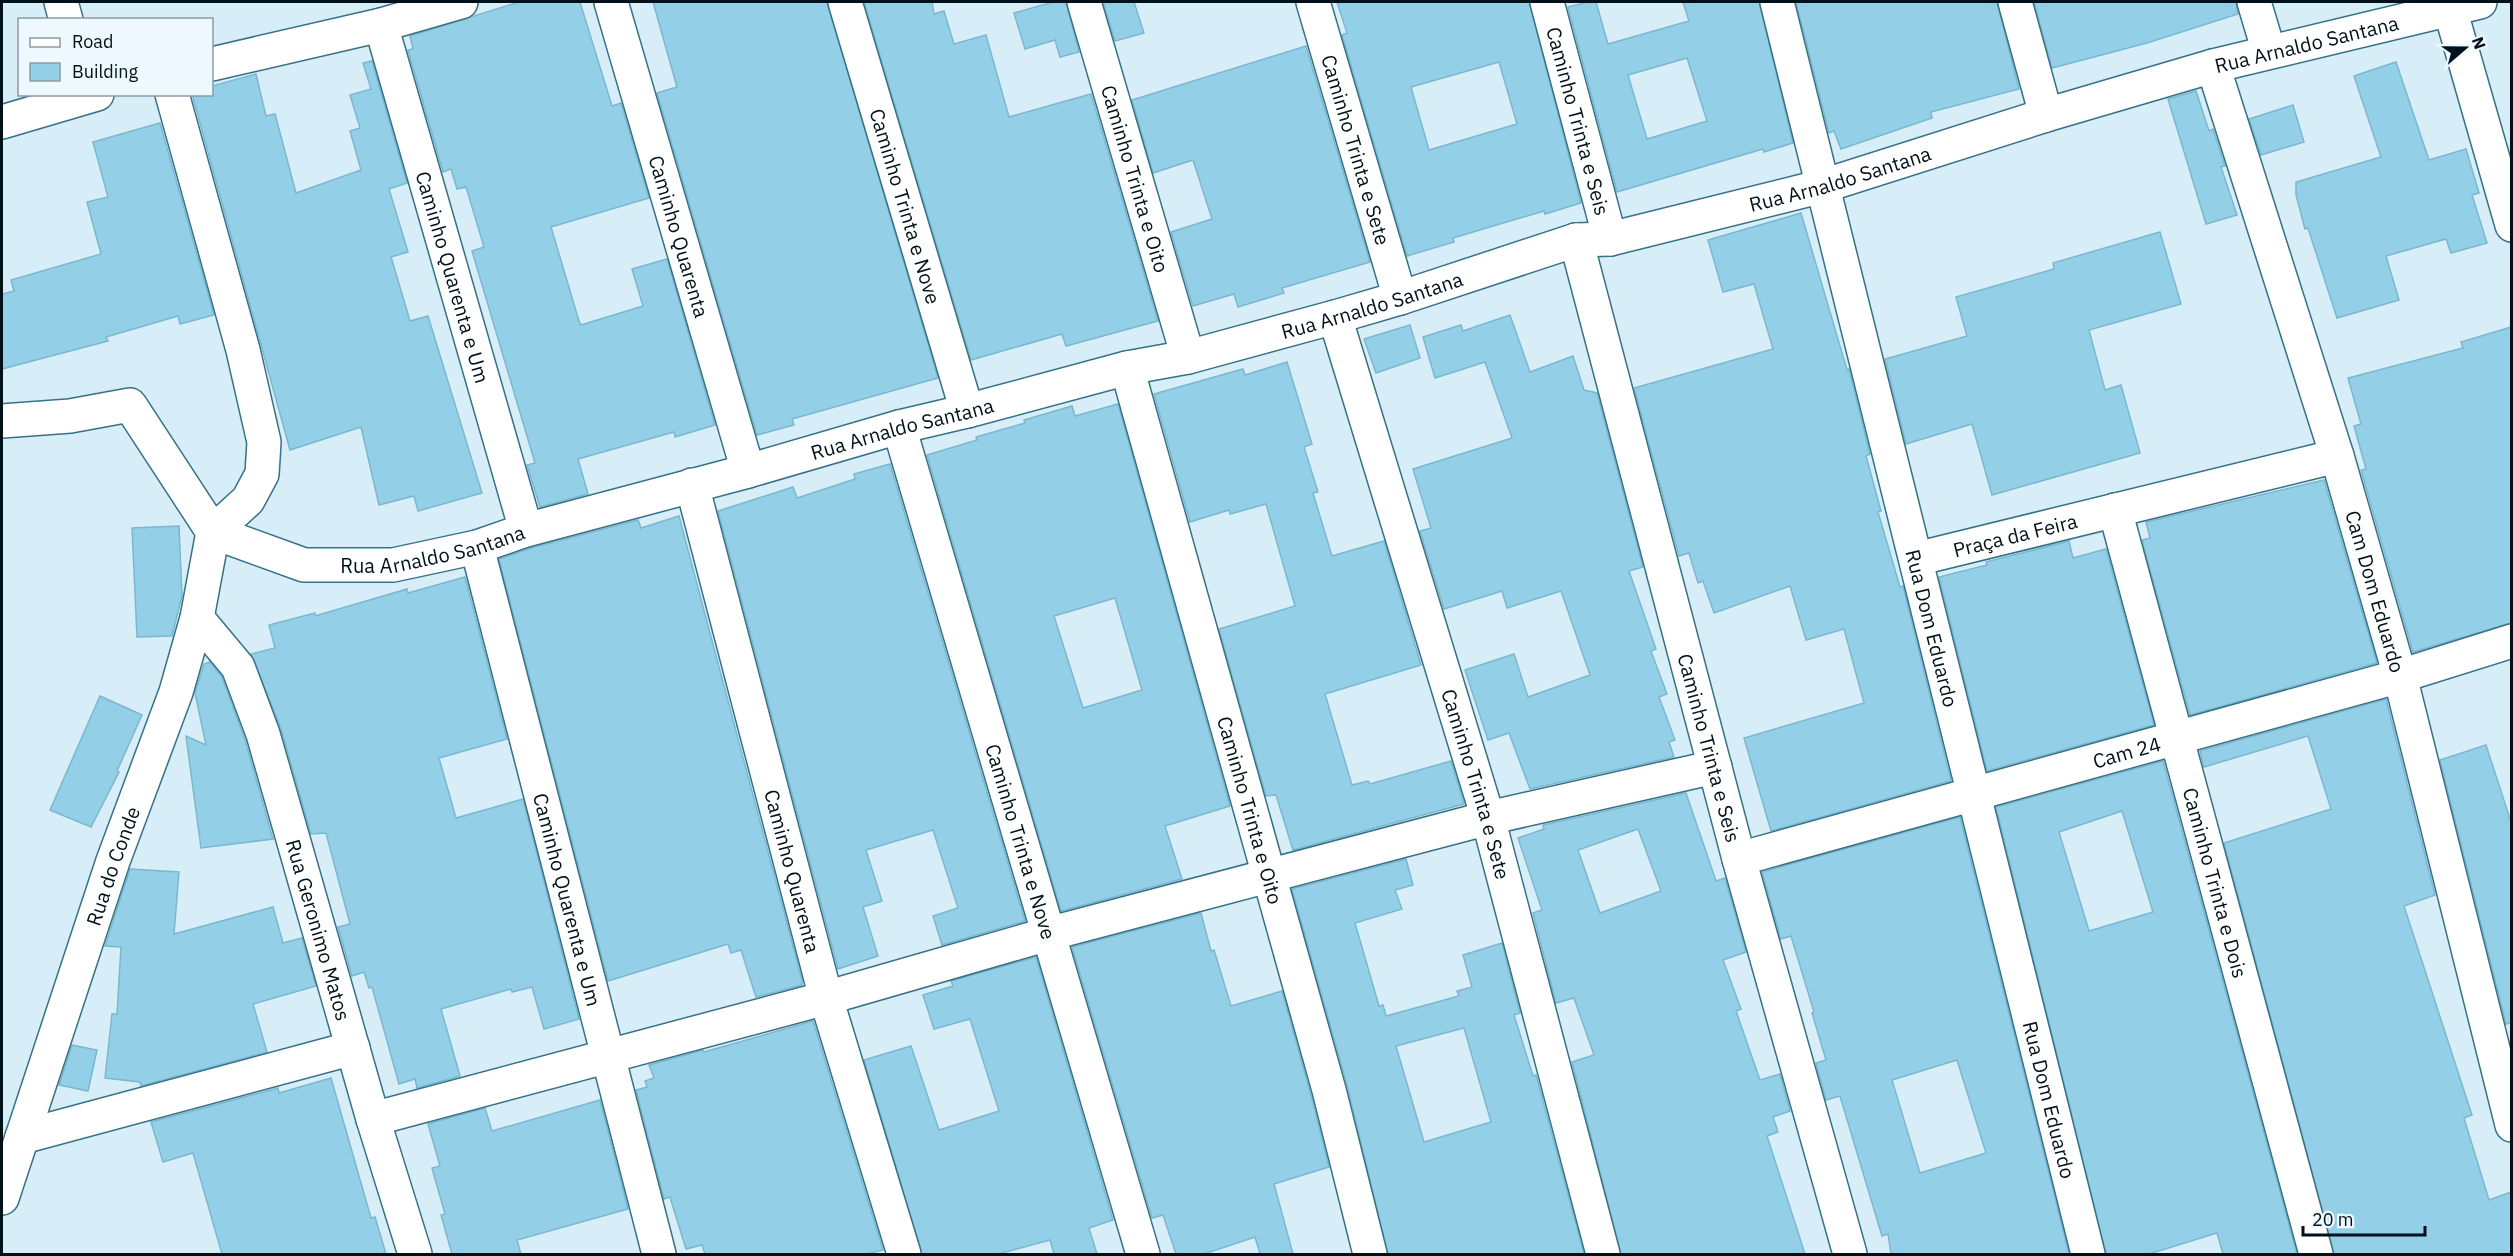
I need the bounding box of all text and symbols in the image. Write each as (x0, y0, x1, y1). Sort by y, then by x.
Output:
street label: Rua Arnaldo Santana (2212, 8, 2401, 79)
legend (18, 18, 213, 96)
north arrow (2435, 18, 2495, 78)
street label: Caminho Trinta e Seis (1541, 24, 1617, 218)
text: Road (72, 30, 113, 53)
text: N (2468, 34, 2490, 52)
street label: Caminho Trinta e Sete (1316, 51, 1397, 248)
text: Building (72, 60, 139, 83)
street label: Caminho Trinta e Oito (1095, 82, 1176, 275)
street label: Caminho Trinta e Nove (864, 105, 948, 307)
street label: Rua Arnaldo Santana (1746, 139, 1934, 217)
street label: Caminho Quarenta (643, 152, 716, 321)
street label: Caminho Quarenta e Um (410, 168, 497, 386)
street label: Rua Arnaldo Santana (1278, 265, 1466, 345)
street label: Rua Arnaldo Santana (807, 391, 997, 466)
street label: Praça da Feira (1950, 506, 2080, 563)
street label: Cam Dom Eduardo (2340, 507, 2412, 675)
street label: Rua Arnaldo Santana (340, 518, 529, 579)
street label: Rua Dom Eduardo (1900, 546, 1965, 710)
street label: Caminho Trinta e Seis (1672, 650, 1747, 845)
street label: Caminho Trinta e Sete (1436, 685, 1517, 882)
street label: Caminho Trinta e Oito (1212, 713, 1290, 907)
street label: Cam 24 (2089, 729, 2163, 774)
street label: Caminho Trinta e Nove (980, 740, 1063, 942)
street label: Caminho Trinta e Dois (2177, 784, 2254, 981)
street label: Caminho Quarenta (759, 786, 827, 956)
street label: Caminho Quarenta e Um (527, 790, 608, 1009)
street label: Rua do Conde (79, 802, 146, 929)
street label: Rua Geronimo Matos (280, 836, 358, 1024)
street label: Rua Dom Eduardo (2017, 1018, 2082, 1181)
scale bar (2303, 1199, 2424, 1237)
text: 20 m (2312, 1208, 2354, 1231)

